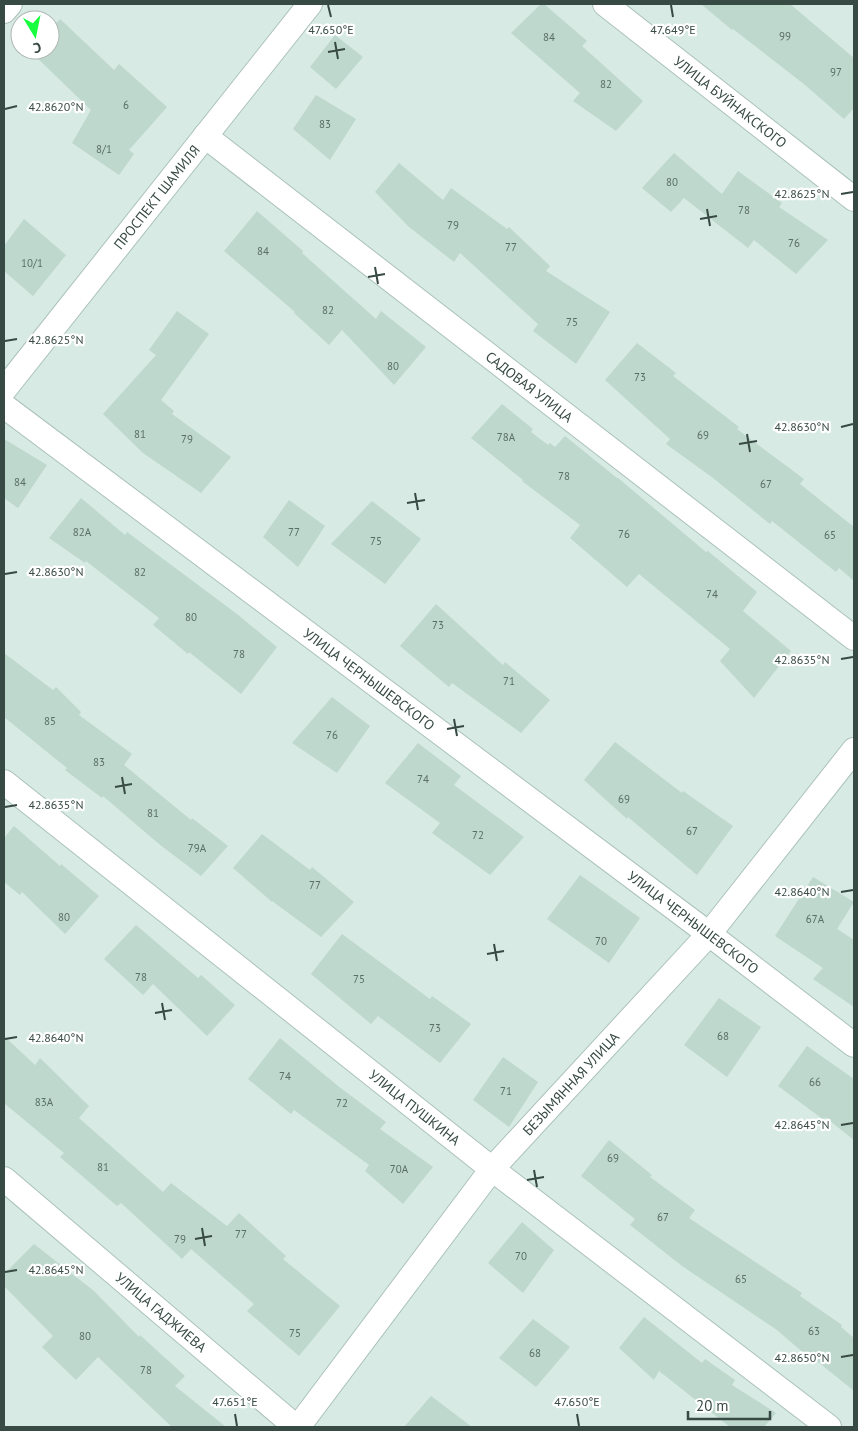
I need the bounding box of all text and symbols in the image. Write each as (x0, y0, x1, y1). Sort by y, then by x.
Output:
north arrow (10, 10, 60, 60)
text: 47.650°E (308, 22, 354, 37)
text: 47.649°E (650, 22, 696, 37)
house number: 99 (779, 29, 791, 43)
house number: 84 (543, 30, 555, 44)
text: С (32, 38, 43, 57)
street label: УЛИЦА БУЙНАКСКОГО (670, 52, 790, 152)
house number: 97 (830, 65, 842, 79)
house number: 82 (600, 77, 612, 91)
house number: 6 (123, 98, 129, 112)
text: 42.8620°N (29, 99, 83, 114)
house number: 83 (319, 117, 331, 131)
street label: ПРОСПЕКТ ШАМИЛЯ (110, 141, 204, 253)
house number: 8/1 (96, 142, 112, 156)
house number: 80 (666, 175, 678, 189)
text: 42.8625°N (775, 186, 829, 201)
house number: 78 (738, 203, 750, 217)
house number: 79 (447, 218, 459, 232)
house number: 76 (788, 236, 800, 250)
house number: 77 (505, 240, 517, 254)
house number: 84 (257, 244, 269, 258)
house number: 10/1 (21, 256, 43, 270)
house number: 82 (322, 303, 334, 317)
house number: 75 (566, 315, 578, 329)
text: 42.8625°N (29, 332, 83, 347)
street label: САДОВАЯ УЛИЦА (482, 347, 577, 427)
house number: 80 (387, 359, 399, 373)
house number: 73 (634, 370, 646, 384)
text: 42.8630°N (775, 419, 829, 434)
house number: 81 (134, 427, 146, 441)
house number: 69 (697, 428, 709, 442)
house number: 78А (497, 430, 516, 444)
house number: 79 (181, 432, 193, 446)
house number: 78 (558, 469, 570, 483)
house number: 84 (14, 475, 26, 489)
house number: 67 (760, 477, 772, 491)
house number: 82А (73, 525, 92, 539)
house number: 77 (288, 525, 300, 539)
house number: 76 (618, 527, 630, 541)
house number: 65 (824, 528, 836, 542)
house number: 75 (370, 534, 382, 548)
text: 42.8630°N (29, 564, 83, 579)
house number: 82 (134, 565, 146, 579)
house number: 74 (706, 587, 718, 601)
house number: 80 (185, 610, 197, 624)
house number: 73 (432, 618, 444, 632)
street label: УЛИЦА ЧЕРНЫШЕВСКОГО (300, 624, 438, 734)
house number: 78 (233, 647, 245, 661)
text: 42.8635°N (775, 652, 829, 667)
house number: 71 (503, 674, 515, 688)
house number: 85 (44, 714, 56, 728)
house number: 76 (326, 728, 338, 742)
house number: 83 (93, 755, 105, 769)
house number: 74 (417, 772, 429, 786)
house number: 69 (618, 792, 630, 806)
text: 42.8635°N (29, 797, 83, 812)
house number: 81 (147, 806, 159, 820)
house number: 67 (686, 824, 698, 838)
house number: 72 (472, 828, 484, 842)
house number: 79А (188, 841, 207, 855)
street label: УЛИЦА ЧЕРНЫШЕВСКОГО (624, 867, 762, 978)
house number: 77 (309, 878, 321, 892)
text: 42.8640°N (775, 884, 829, 899)
house number: 80 (58, 910, 70, 924)
house number: 67А (806, 912, 825, 926)
house number: 70 (595, 934, 607, 948)
house number: 78 (135, 970, 147, 984)
house number: 75 (353, 972, 365, 986)
house number: 73 (429, 1021, 441, 1035)
street label: БЕЗЫМЯННАЯ УЛИЦА (519, 1028, 624, 1139)
house number: 68 (717, 1029, 729, 1043)
text: 42.8640°N (29, 1030, 83, 1045)
street label: УЛИЦА ПУШКИНА (365, 1066, 465, 1150)
house number: 74 (279, 1069, 291, 1083)
house number: 66 (809, 1075, 821, 1089)
house number: 71 (500, 1084, 512, 1098)
house number: 83А (35, 1095, 54, 1109)
house number: 72 (336, 1096, 348, 1110)
text: 42.8645°N (775, 1117, 829, 1132)
house number: 69 (607, 1151, 619, 1165)
house number: 81 (97, 1160, 109, 1174)
house number: 70А (390, 1162, 409, 1176)
house number: 67 (657, 1210, 669, 1224)
house number: 77 (235, 1227, 247, 1241)
house number: 79 (174, 1232, 186, 1246)
house number: 70 (515, 1249, 527, 1263)
text: 42.8645°N (29, 1262, 83, 1277)
street label: УЛИЦА ГАДЖИЕВА (112, 1269, 211, 1357)
house number: 65 (735, 1272, 747, 1286)
house number: 63 (808, 1324, 820, 1338)
house number: 75 (289, 1326, 301, 1340)
house number: 80 (79, 1329, 91, 1343)
house number: 68 (529, 1346, 541, 1360)
text: 42.8650°N (775, 1350, 829, 1365)
house number: 78 (140, 1363, 152, 1377)
scale bar (688, 1388, 770, 1420)
text: 47.651°E (212, 1394, 258, 1409)
text: 47.650°E (554, 1394, 600, 1409)
text: 20 m (696, 1396, 729, 1415)

